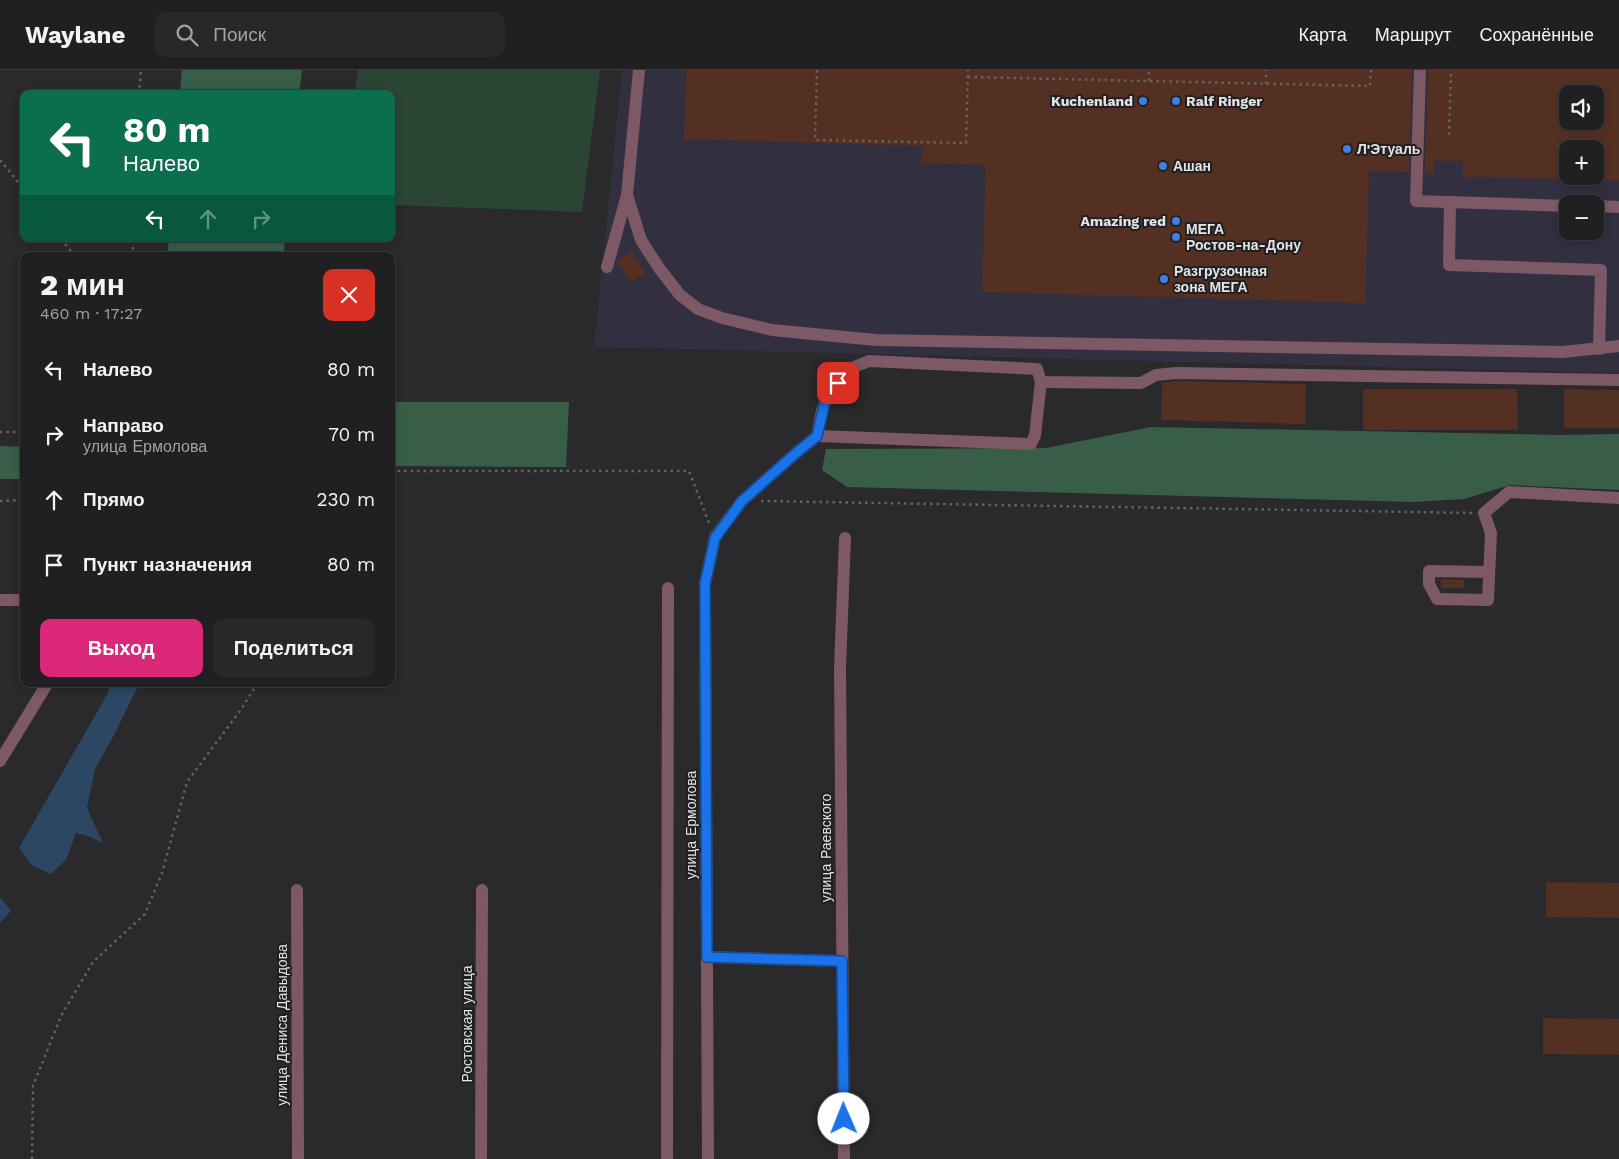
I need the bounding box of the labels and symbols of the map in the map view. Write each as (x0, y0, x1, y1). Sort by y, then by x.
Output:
place label: Kuchenland (1051, 93, 1133, 109)
place label: Ralf Ringer (1186, 93, 1262, 109)
marker: Kuchenland (1137, 95, 1149, 107)
marker: Ralf Ringer (1170, 95, 1182, 107)
place label: Л'Этуаль (1357, 141, 1421, 157)
marker: Л'Этуаль (1341, 143, 1353, 155)
place label: Ашан (1173, 158, 1211, 174)
marker: Ашан (1157, 160, 1169, 172)
place label: Amazing red (1081, 213, 1166, 229)
marker: Amazing red (1170, 215, 1182, 227)
place label: МЕГА Ростов-на-Дону (1186, 221, 1301, 253)
marker: МЕГА Ростов-на-Дону (1170, 231, 1182, 243)
place label: Разгрузочная зона МЕГА (1174, 263, 1267, 295)
marker: Разгрузочная зона МЕГА (1158, 273, 1170, 285)
pin (817, 362, 859, 404)
street label: улица Ермолова (683, 770, 699, 879)
street label: улица Раевского (818, 793, 834, 902)
street label: улица Дениса Давыдова (274, 944, 290, 1106)
street label: Ростовская улица (459, 965, 475, 1082)
position arrow (817, 1092, 869, 1144)

